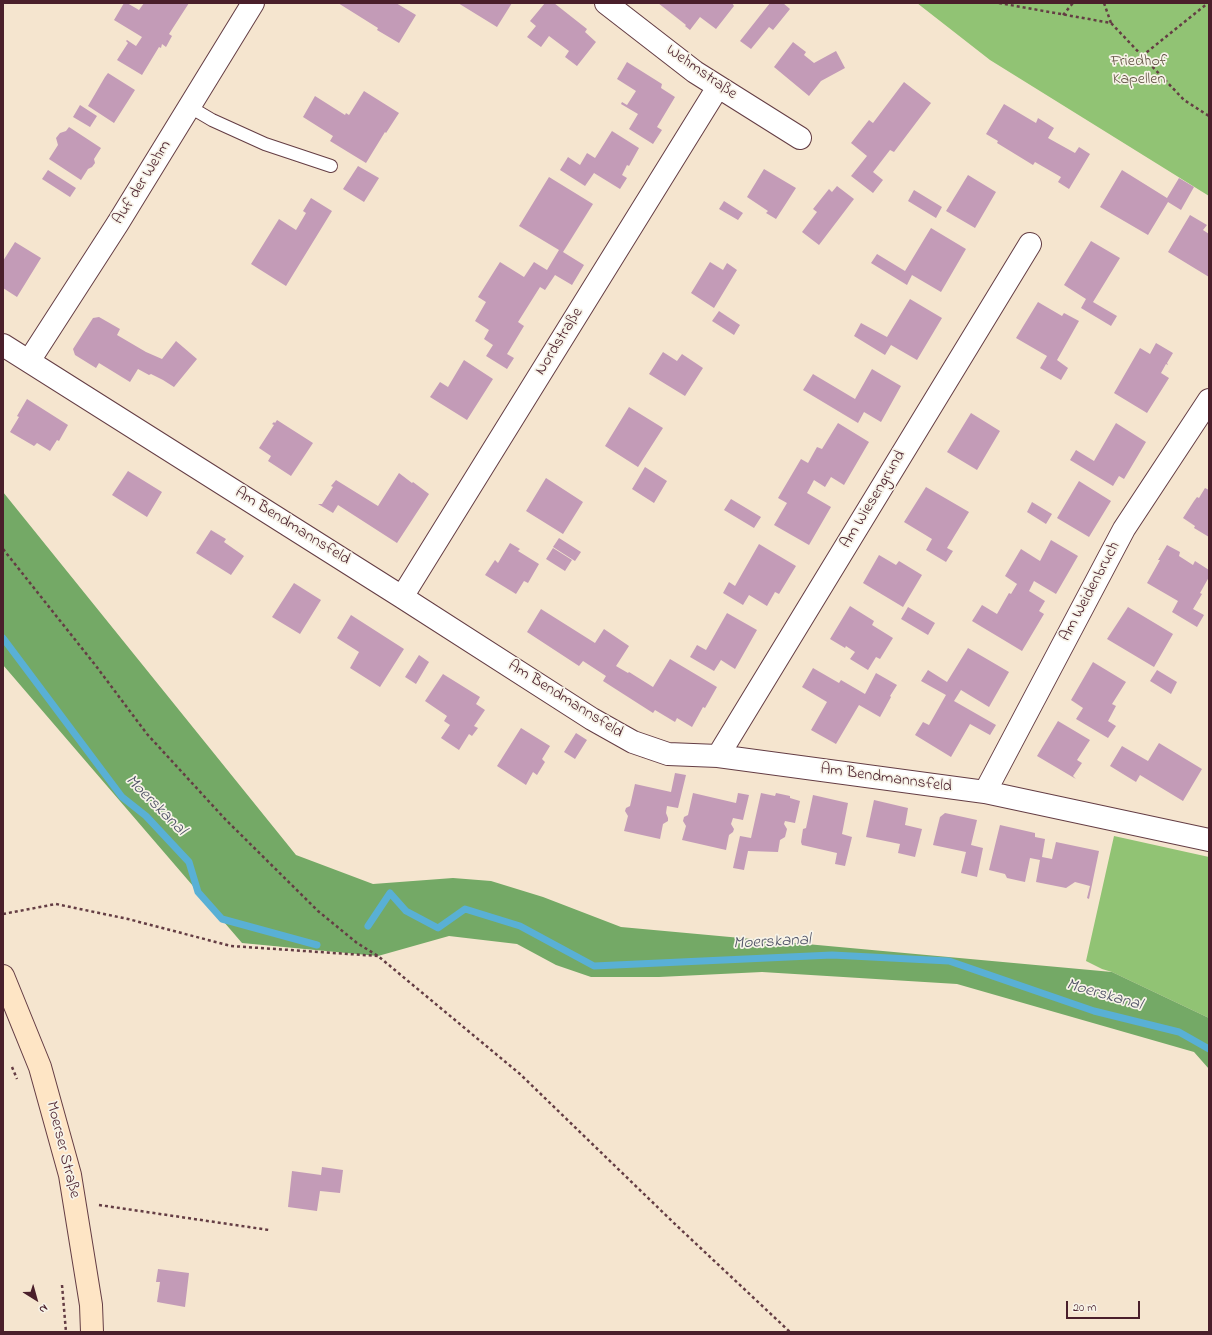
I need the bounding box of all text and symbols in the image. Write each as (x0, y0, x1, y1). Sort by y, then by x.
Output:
street label: Wehmstraße (662, 42, 740, 104)
park label: Friedhof Kapellen (1111, 52, 1167, 90)
street label: Auf der Wehm (110, 138, 176, 228)
street label: Nordstraße (532, 305, 588, 379)
street label: Am Wiesengrund (837, 448, 911, 552)
street label: Am Bendmannsfeld (231, 484, 353, 570)
street label: Am Weidenbruch (1057, 539, 1125, 645)
street label: Am Bendmannsfeld (504, 657, 626, 743)
street label: Am Bendmannsfeld (819, 760, 953, 798)
water label: Moerskanal (120, 771, 190, 841)
water label: Moerskanal (733, 931, 811, 955)
water label: Moerskanal (1064, 975, 1144, 1017)
street label: Moerser Straße (41, 1100, 83, 1200)
north arrow (16, 1279, 56, 1319)
scale bar (1068, 1293, 1142, 1319)
text: 20 m (1073, 1299, 1096, 1317)
text: N (35, 1300, 51, 1317)

